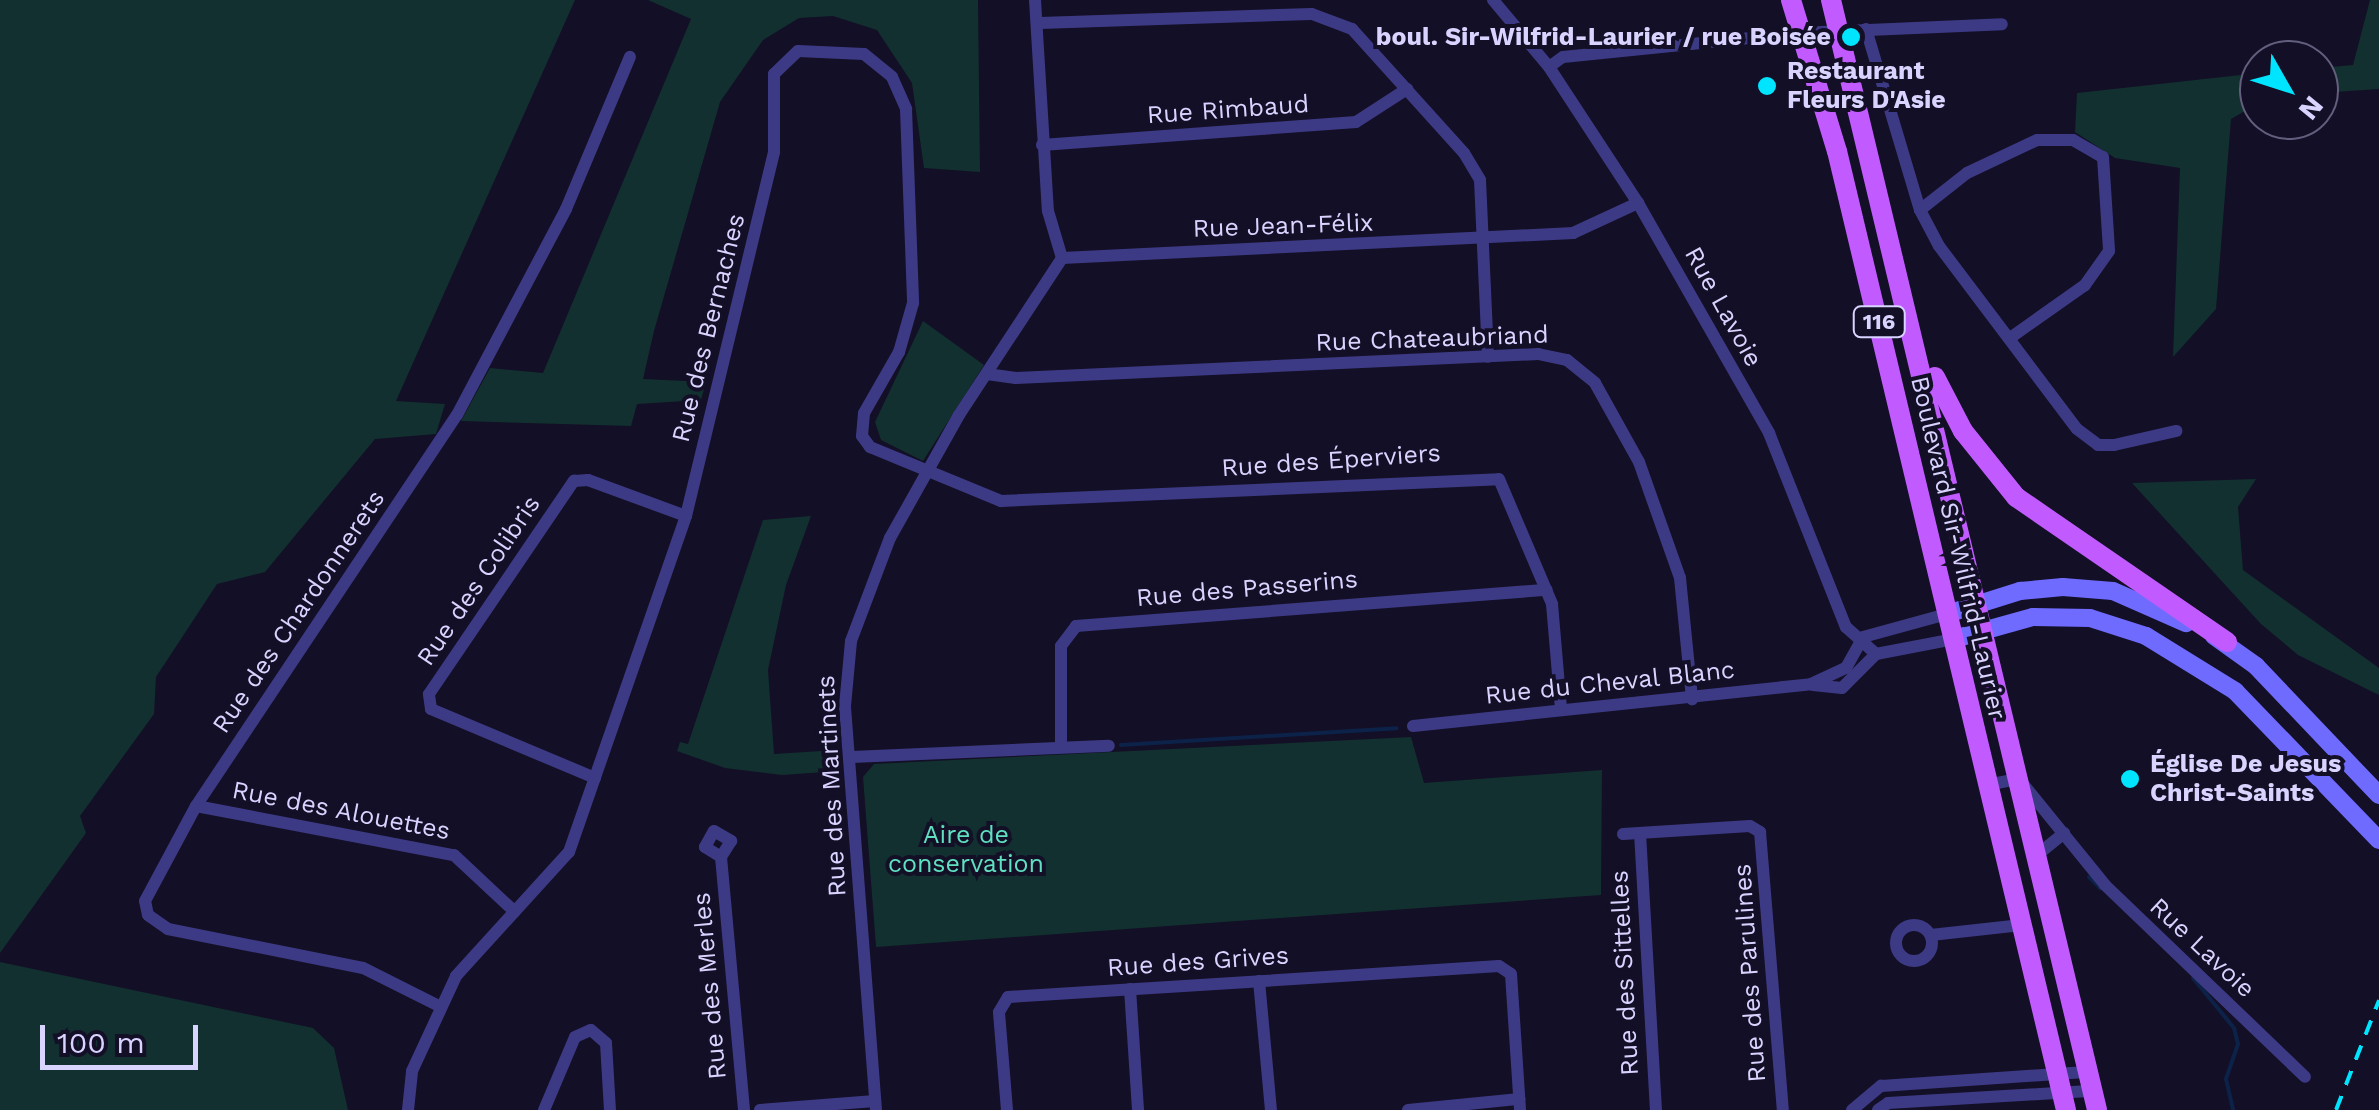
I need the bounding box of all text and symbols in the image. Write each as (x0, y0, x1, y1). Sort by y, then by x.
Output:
place label: boul. Sir-Wilfrid-Laurier / rue Boisée (1375, 22, 1831, 52)
marker: boul. Sir-Wilfrid-Laurier / rue Boisée (1840, 26, 1862, 48)
north arrow (2239, 40, 2339, 140)
place label: Restaurant Fleurs D'Asie (1787, 57, 1946, 116)
marker: Restaurant Fleurs D'Asie (1756, 75, 1778, 97)
street label: Rue Rimbaud (1146, 89, 1310, 131)
text: N (2292, 89, 2331, 126)
street label: Rue Jean-Félix (1192, 208, 1374, 244)
street label: Rue des Bernaches (666, 211, 752, 445)
street label: Rue Lavoie (1678, 242, 1768, 372)
road number: 116 (1852, 305, 1906, 339)
street label: Rue Chateaubriand (1315, 320, 1549, 358)
street label: Boulevard Sir-Wilfrid-Laurier (1904, 373, 2012, 723)
street label: Rue des Éperviers (1220, 438, 1442, 484)
street label: Rue des Chardonnerets (206, 485, 392, 739)
street label: Rue des Colibris (411, 490, 547, 672)
street label: Rue des Passerins (1135, 564, 1359, 614)
street label: Rue du Cheval Blanc (1483, 655, 1737, 711)
street label: Rue des Martinets (811, 675, 853, 897)
place label: Église De Jesus Christ-Saints (2150, 750, 2342, 809)
marker: Église De Jesus Christ-Saints (2119, 768, 2141, 790)
street label: Rue des Alouettes (229, 775, 453, 847)
park label: Aire de conservation (888, 821, 1044, 880)
street label: Rue des Parulines (1727, 863, 1773, 1083)
street label: Rue des Sittelles (1605, 869, 1645, 1077)
street label: Rue des Merles (687, 891, 733, 1081)
street label: Rue Lavoie (2143, 892, 2261, 1004)
street label: Rue des Grives (1106, 941, 1290, 983)
scale bar (45, 1005, 202, 1067)
text: 100 m (57, 1025, 145, 1060)

